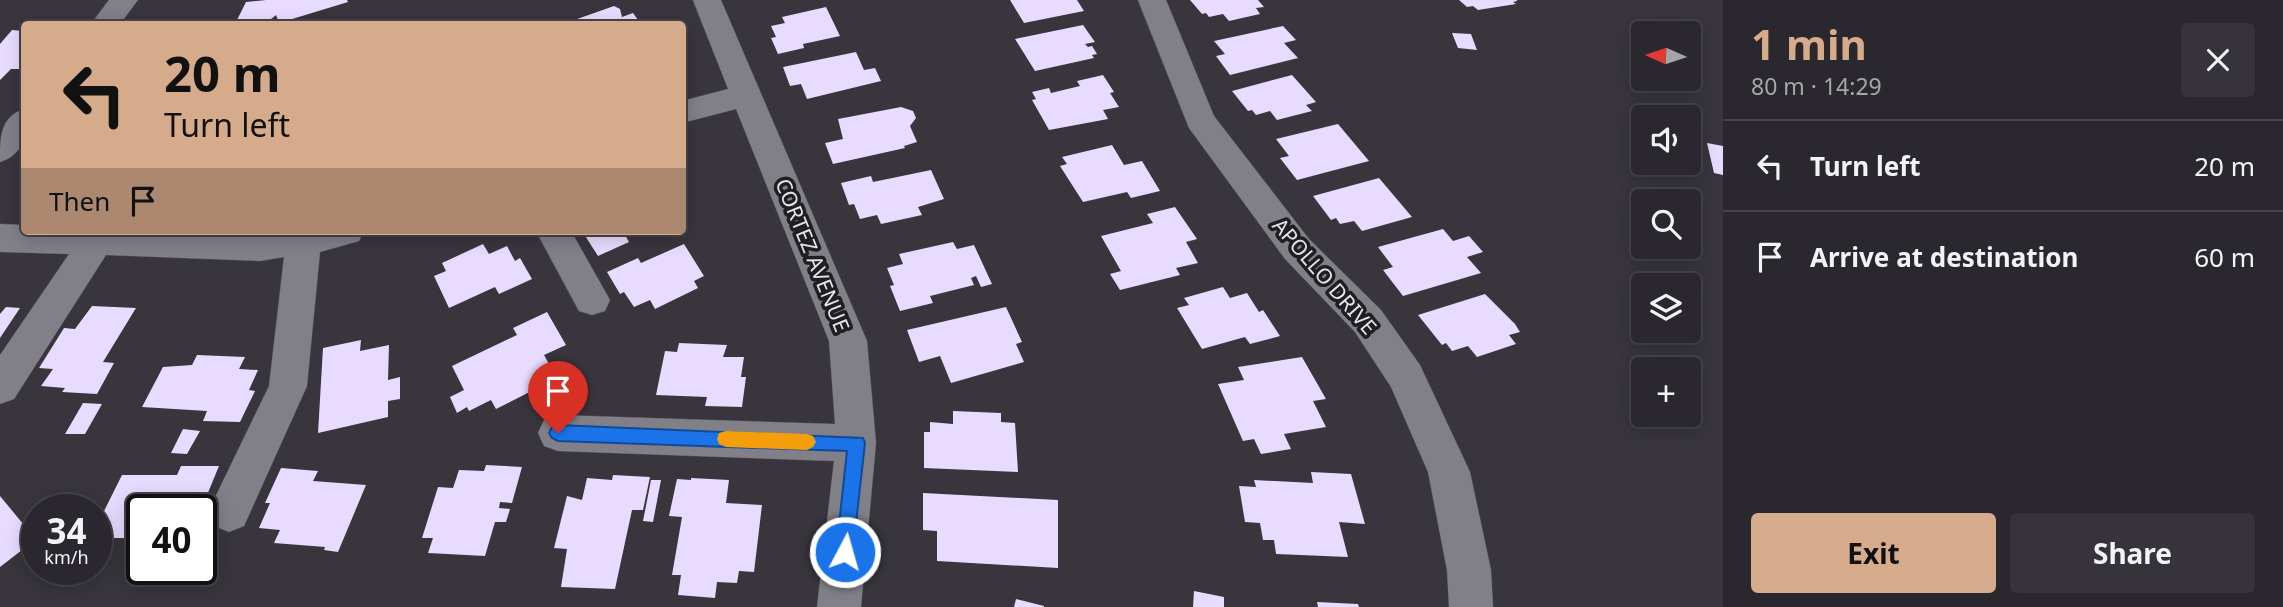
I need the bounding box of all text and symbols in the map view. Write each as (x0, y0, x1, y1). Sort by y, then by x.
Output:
text: 1 min (1751, 15, 1867, 72)
north arrow (1631, 21, 1701, 91)
map controls (1631, 21, 1701, 427)
button: close (2181, 23, 2255, 97)
text: 20 m (164, 40, 281, 106)
icon: left (49, 49, 140, 140)
text: 80 m · 14:29 (1751, 70, 1882, 102)
text: Turn left (164, 103, 290, 146)
button: sound (1631, 105, 1701, 175)
icon: left (1751, 147, 1789, 185)
text: Turn left (1810, 148, 1921, 184)
text: 20 m (2194, 148, 2255, 184)
street label: CORTEZ AVENUE (769, 174, 857, 336)
icon: arrive (124, 182, 162, 220)
text: Then (49, 183, 110, 219)
button: search (1631, 189, 1701, 259)
street label: APOLLO DRIVE (1267, 212, 1383, 340)
icon: arrive (1751, 238, 1789, 276)
text: Arrive at destination (1810, 239, 2079, 275)
text: 60 m (2194, 239, 2255, 275)
button: layers (1631, 273, 1701, 343)
button: + (1631, 357, 1701, 427)
pin (528, 361, 588, 433)
icon: arrive (539, 372, 577, 410)
speed limit sign: 40 (126, 494, 217, 585)
text: 34 (46, 507, 87, 554)
button: Exit (1751, 513, 1996, 593)
button: Share (2010, 513, 2255, 593)
position arrow (808, 515, 882, 589)
text: km/h (44, 545, 89, 569)

